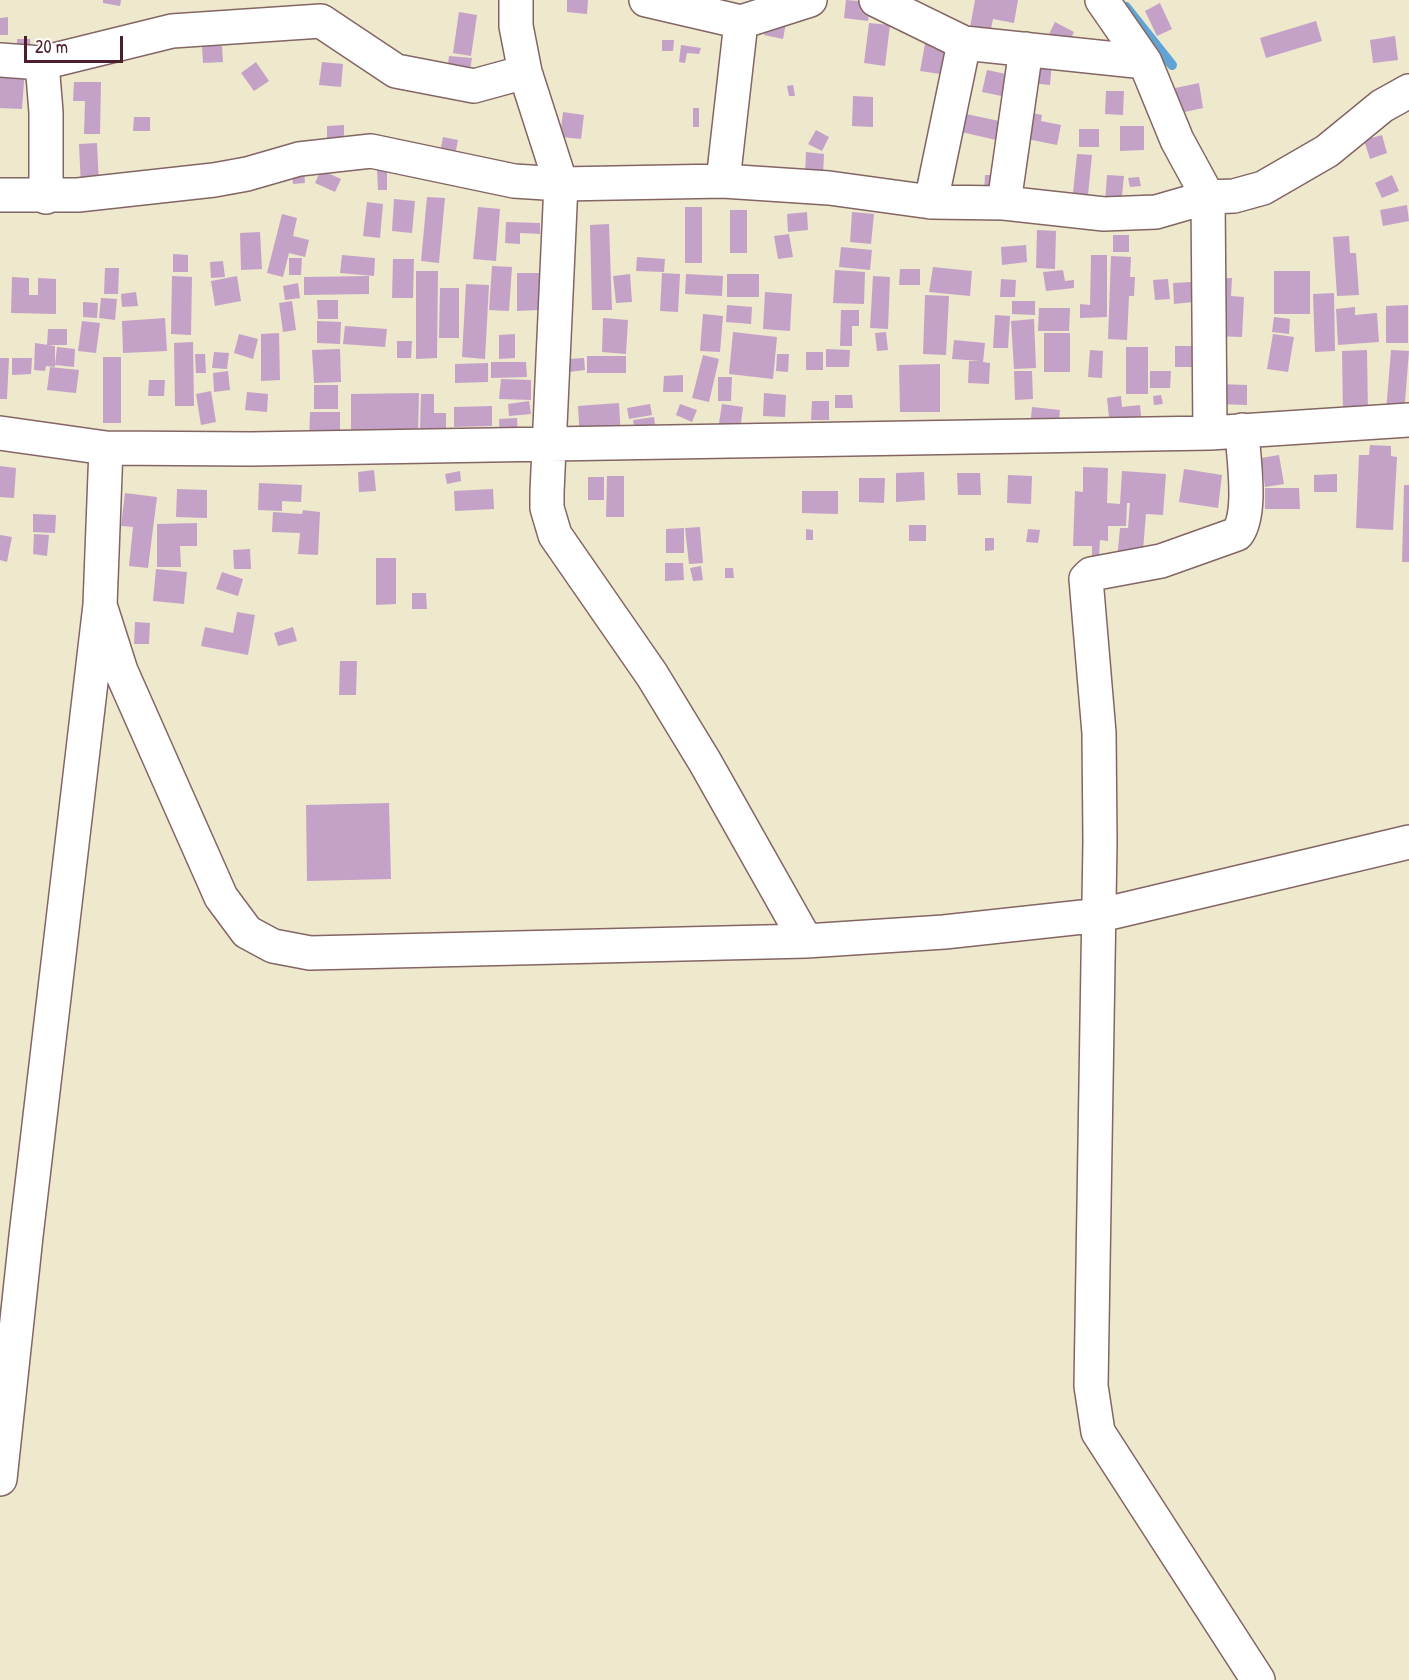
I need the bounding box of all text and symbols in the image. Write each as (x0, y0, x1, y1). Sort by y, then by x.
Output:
scale bar (27, 24, 126, 62)
text: 20 m (35, 34, 68, 59)

